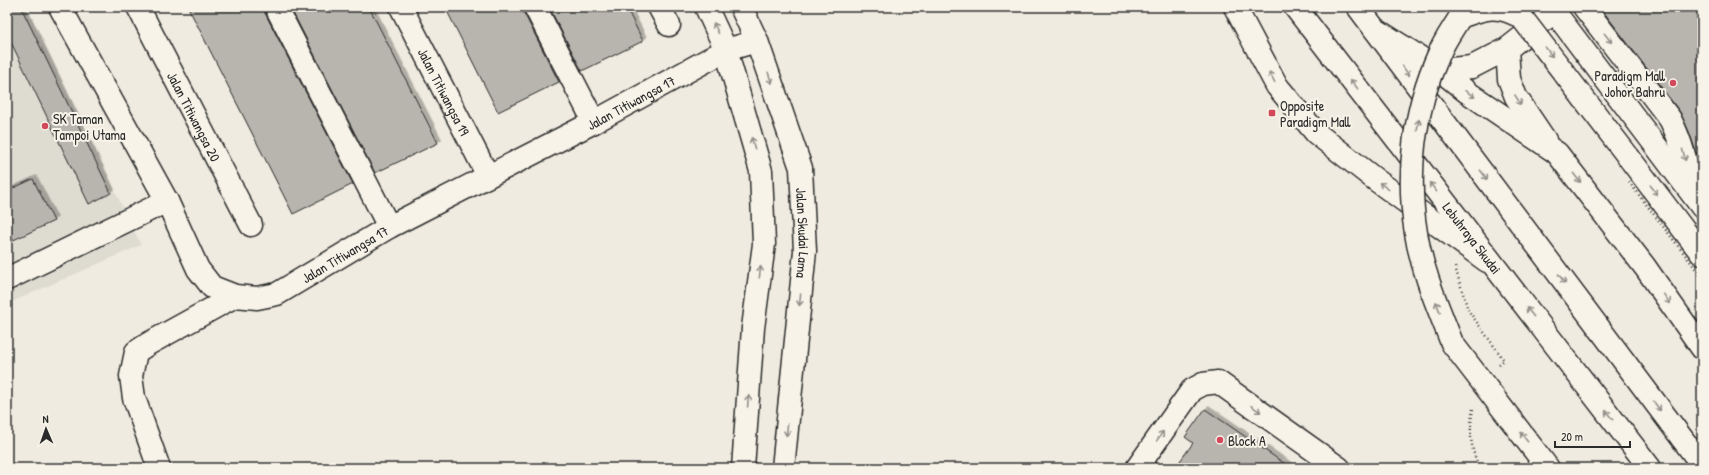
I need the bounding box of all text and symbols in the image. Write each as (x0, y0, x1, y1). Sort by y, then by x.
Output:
one-way arrow (712, 23, 719, 35)
one-way arrow (1604, 32, 1612, 43)
street label: Jalan Titiwangsa 19 (414, 44, 475, 139)
one-way arrow (1544, 47, 1553, 58)
one-way arrow (1402, 66, 1410, 77)
place label: Paradigm Mall Johor Bahru (1594, 66, 1666, 101)
street label: Jalan Titiwangsa 20 (163, 68, 226, 164)
street label: Jalan Titiwangsa 17 (583, 70, 678, 134)
one-way arrow (767, 71, 774, 84)
one-way arrow (1268, 71, 1275, 83)
one-way arrow (1350, 78, 1358, 89)
marker: Paradigm Mall Johor Bahru (1668, 78, 1678, 88)
one-way arrow (1464, 90, 1475, 98)
one-way arrow (1515, 94, 1523, 106)
place label: Opposite Paradigm Mall (1280, 96, 1351, 132)
marker: Opposite Paradigm Mall (1267, 108, 1277, 118)
place label: SK Taman Tampoi Utama (53, 109, 126, 145)
one-way arrow (1414, 119, 1422, 132)
marker: SK Taman Tampoi Utama (40, 121, 50, 131)
one-way arrow (749, 137, 756, 150)
one-way arrow (1681, 148, 1689, 161)
one-way arrow (1480, 170, 1488, 181)
one-way arrow (1572, 173, 1581, 184)
one-way arrow (1429, 181, 1438, 192)
one-way arrow (1379, 182, 1390, 190)
one-way arrow (1650, 185, 1658, 196)
street label: Jalan Skudai Lama (792, 187, 815, 279)
street label: Lebuhraya Skudai (1439, 198, 1506, 277)
street label: Jalan Titiwangsa 17 (298, 220, 391, 287)
one-way arrow (757, 266, 764, 279)
one-way arrow (1558, 274, 1566, 285)
one-way arrow (796, 293, 803, 306)
one-way arrow (1663, 294, 1671, 305)
one-way arrow (1433, 301, 1441, 313)
one-way arrow (1526, 307, 1534, 318)
one-way arrow (745, 395, 752, 408)
one-way arrow (1653, 400, 1661, 411)
one-way arrow (1250, 405, 1261, 413)
north arrow (26, 409, 66, 449)
one-way arrow (1605, 409, 1614, 420)
text: N (42, 412, 49, 426)
one-way arrow (783, 423, 790, 436)
scale bar (1555, 423, 1630, 449)
text: 20 m (1561, 428, 1583, 445)
one-way arrow (1156, 431, 1164, 442)
place label: Block A (1228, 431, 1266, 450)
one-way arrow (1520, 431, 1529, 442)
marker: Block A (1215, 435, 1225, 445)

